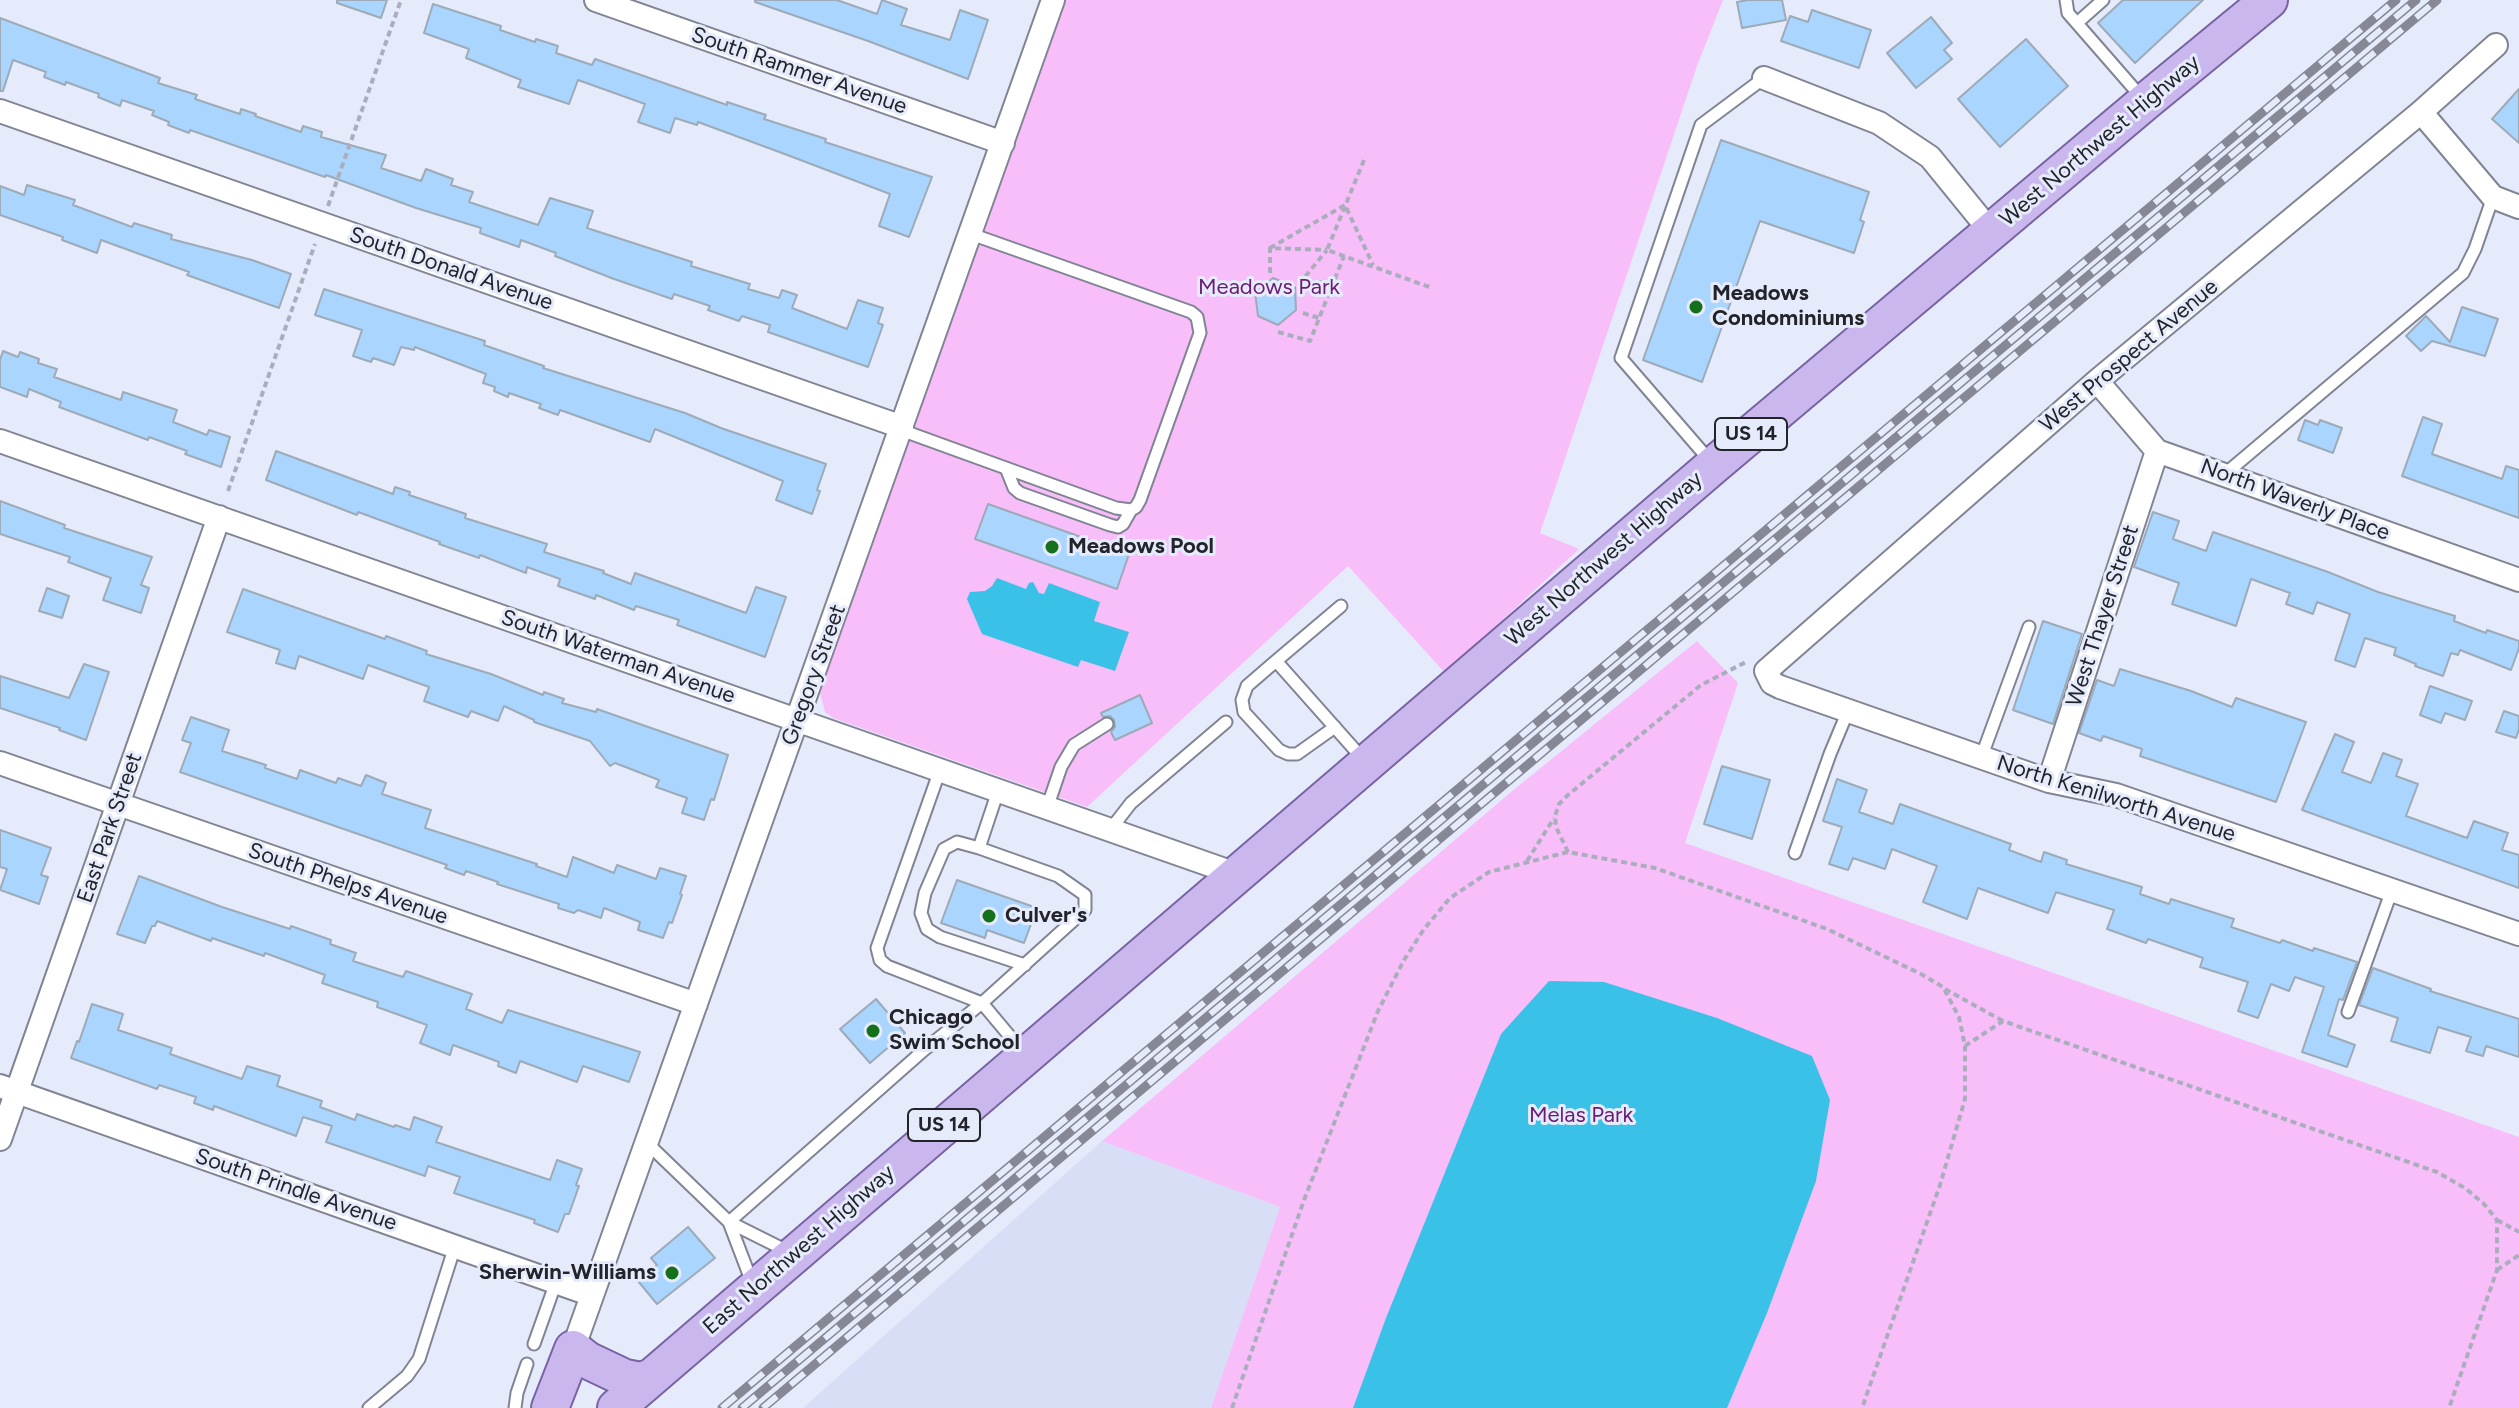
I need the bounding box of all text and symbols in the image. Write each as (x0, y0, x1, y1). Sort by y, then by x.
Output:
street label: South Rammer Avenue (688, 22, 910, 120)
street label: West Northwest Highway (1995, 50, 2205, 232)
street label: South Donald Avenue (346, 222, 556, 316)
street label: West Prospect Avenue (2035, 274, 2223, 438)
park label: Meadows Park (1198, 275, 1340, 301)
place label: Meadows Condominiums (1712, 281, 1864, 332)
marker: Meadows Condominiums (1687, 298, 1705, 316)
road number: US 14 (1715, 418, 1787, 450)
street label: North Waverly Place (2197, 453, 2393, 547)
street label: West Northwest Highway (1500, 466, 1708, 652)
street label: West Thayer Street (2061, 522, 2145, 710)
place label: Meadows Pool (1068, 534, 1214, 560)
marker: Meadows Pool (1043, 538, 1061, 556)
street label: Gregory Street (776, 601, 852, 749)
street label: South Waterman Avenue (498, 605, 738, 709)
street label: East Park Street (72, 749, 148, 907)
street label: North Kenilworth Avenue (1993, 750, 2239, 848)
street label: South Phelps Avenue (245, 837, 451, 931)
place label: Culver's (1005, 903, 1087, 929)
marker: Culver's (980, 907, 998, 925)
place label: Chicago Swim School (889, 1005, 1020, 1056)
marker: Chicago Swim School (864, 1022, 882, 1040)
park label: Melas Park (1529, 1103, 1633, 1129)
road number: US 14 (908, 1109, 980, 1141)
street label: South Prindle Avenue (192, 1143, 400, 1237)
street label: East Northwest Highway (698, 1160, 900, 1340)
place label: Sherwin-Williams (479, 1260, 656, 1286)
marker: Sherwin-Williams (663, 1264, 681, 1282)

